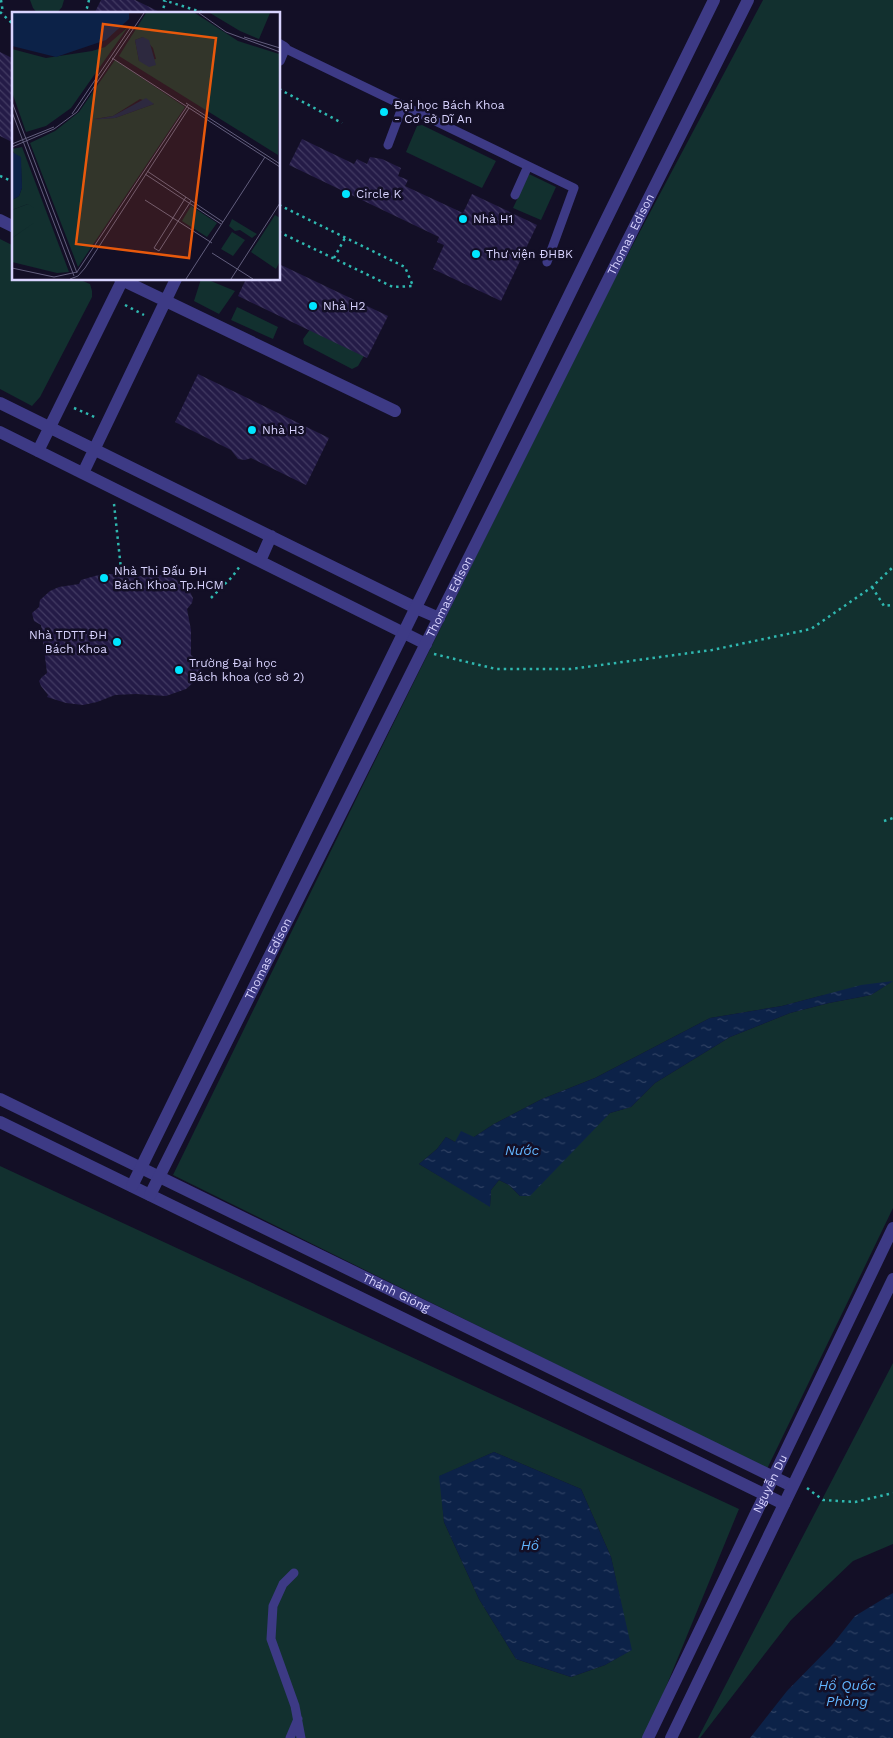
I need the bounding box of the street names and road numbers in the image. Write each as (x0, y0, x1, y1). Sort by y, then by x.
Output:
street label: Thomas Edison (604, 191, 657, 278)
street label: Thomas Edison (423, 554, 476, 640)
street label: Thomas Edison (242, 916, 294, 1002)
street label: Thánh Gióng (360, 1270, 433, 1315)
street label: Nguyễn Du (750, 1452, 790, 1515)

